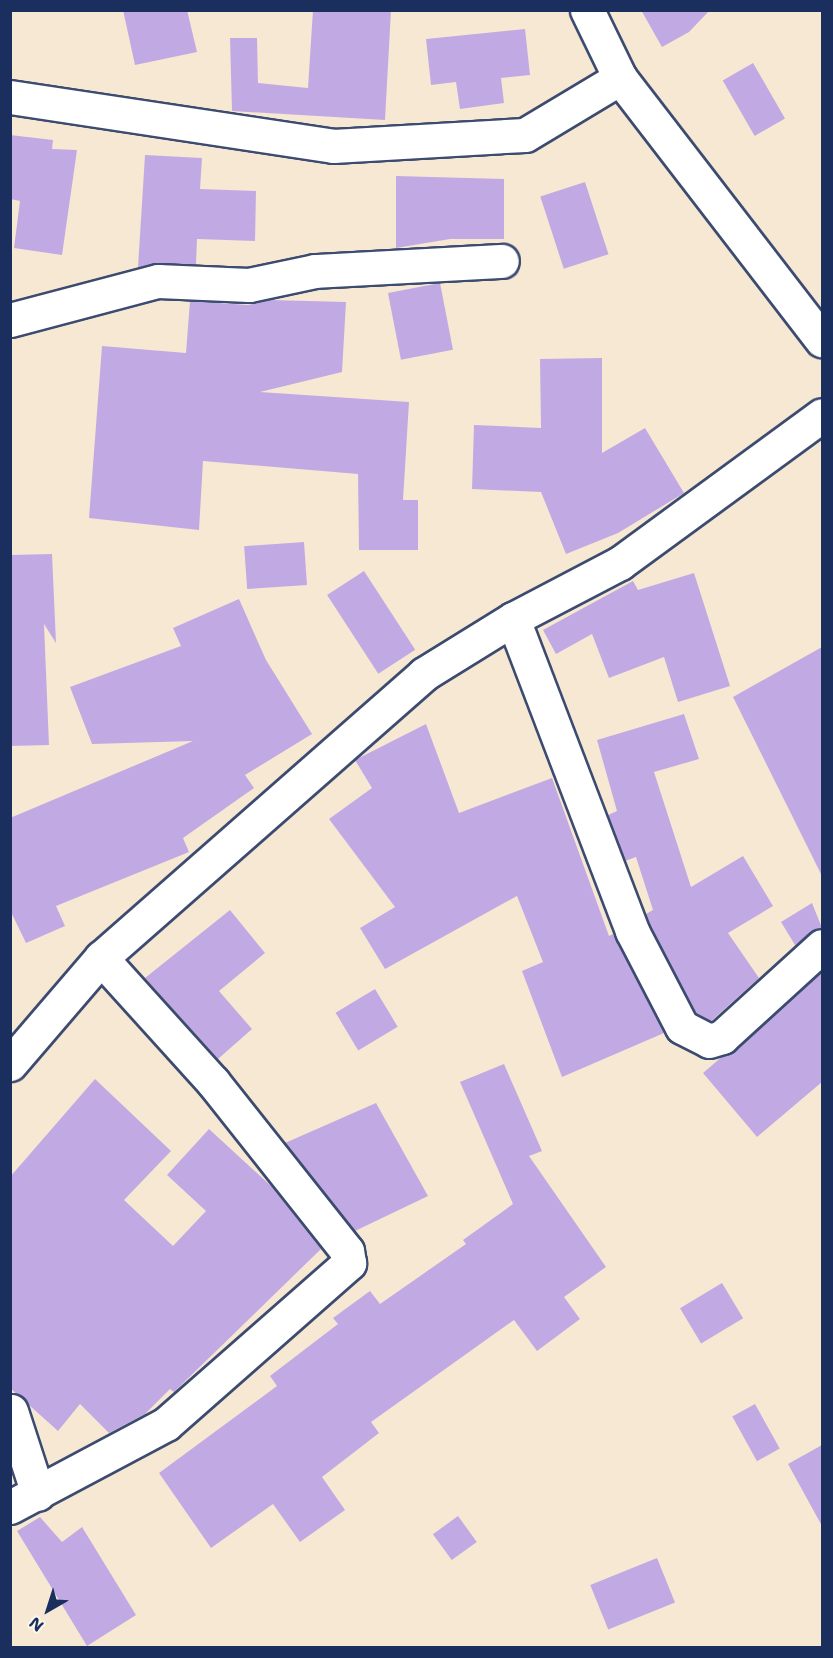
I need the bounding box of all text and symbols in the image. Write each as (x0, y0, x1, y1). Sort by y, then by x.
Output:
north arrow (18, 1580, 78, 1640)
text: N (25, 1612, 48, 1637)

